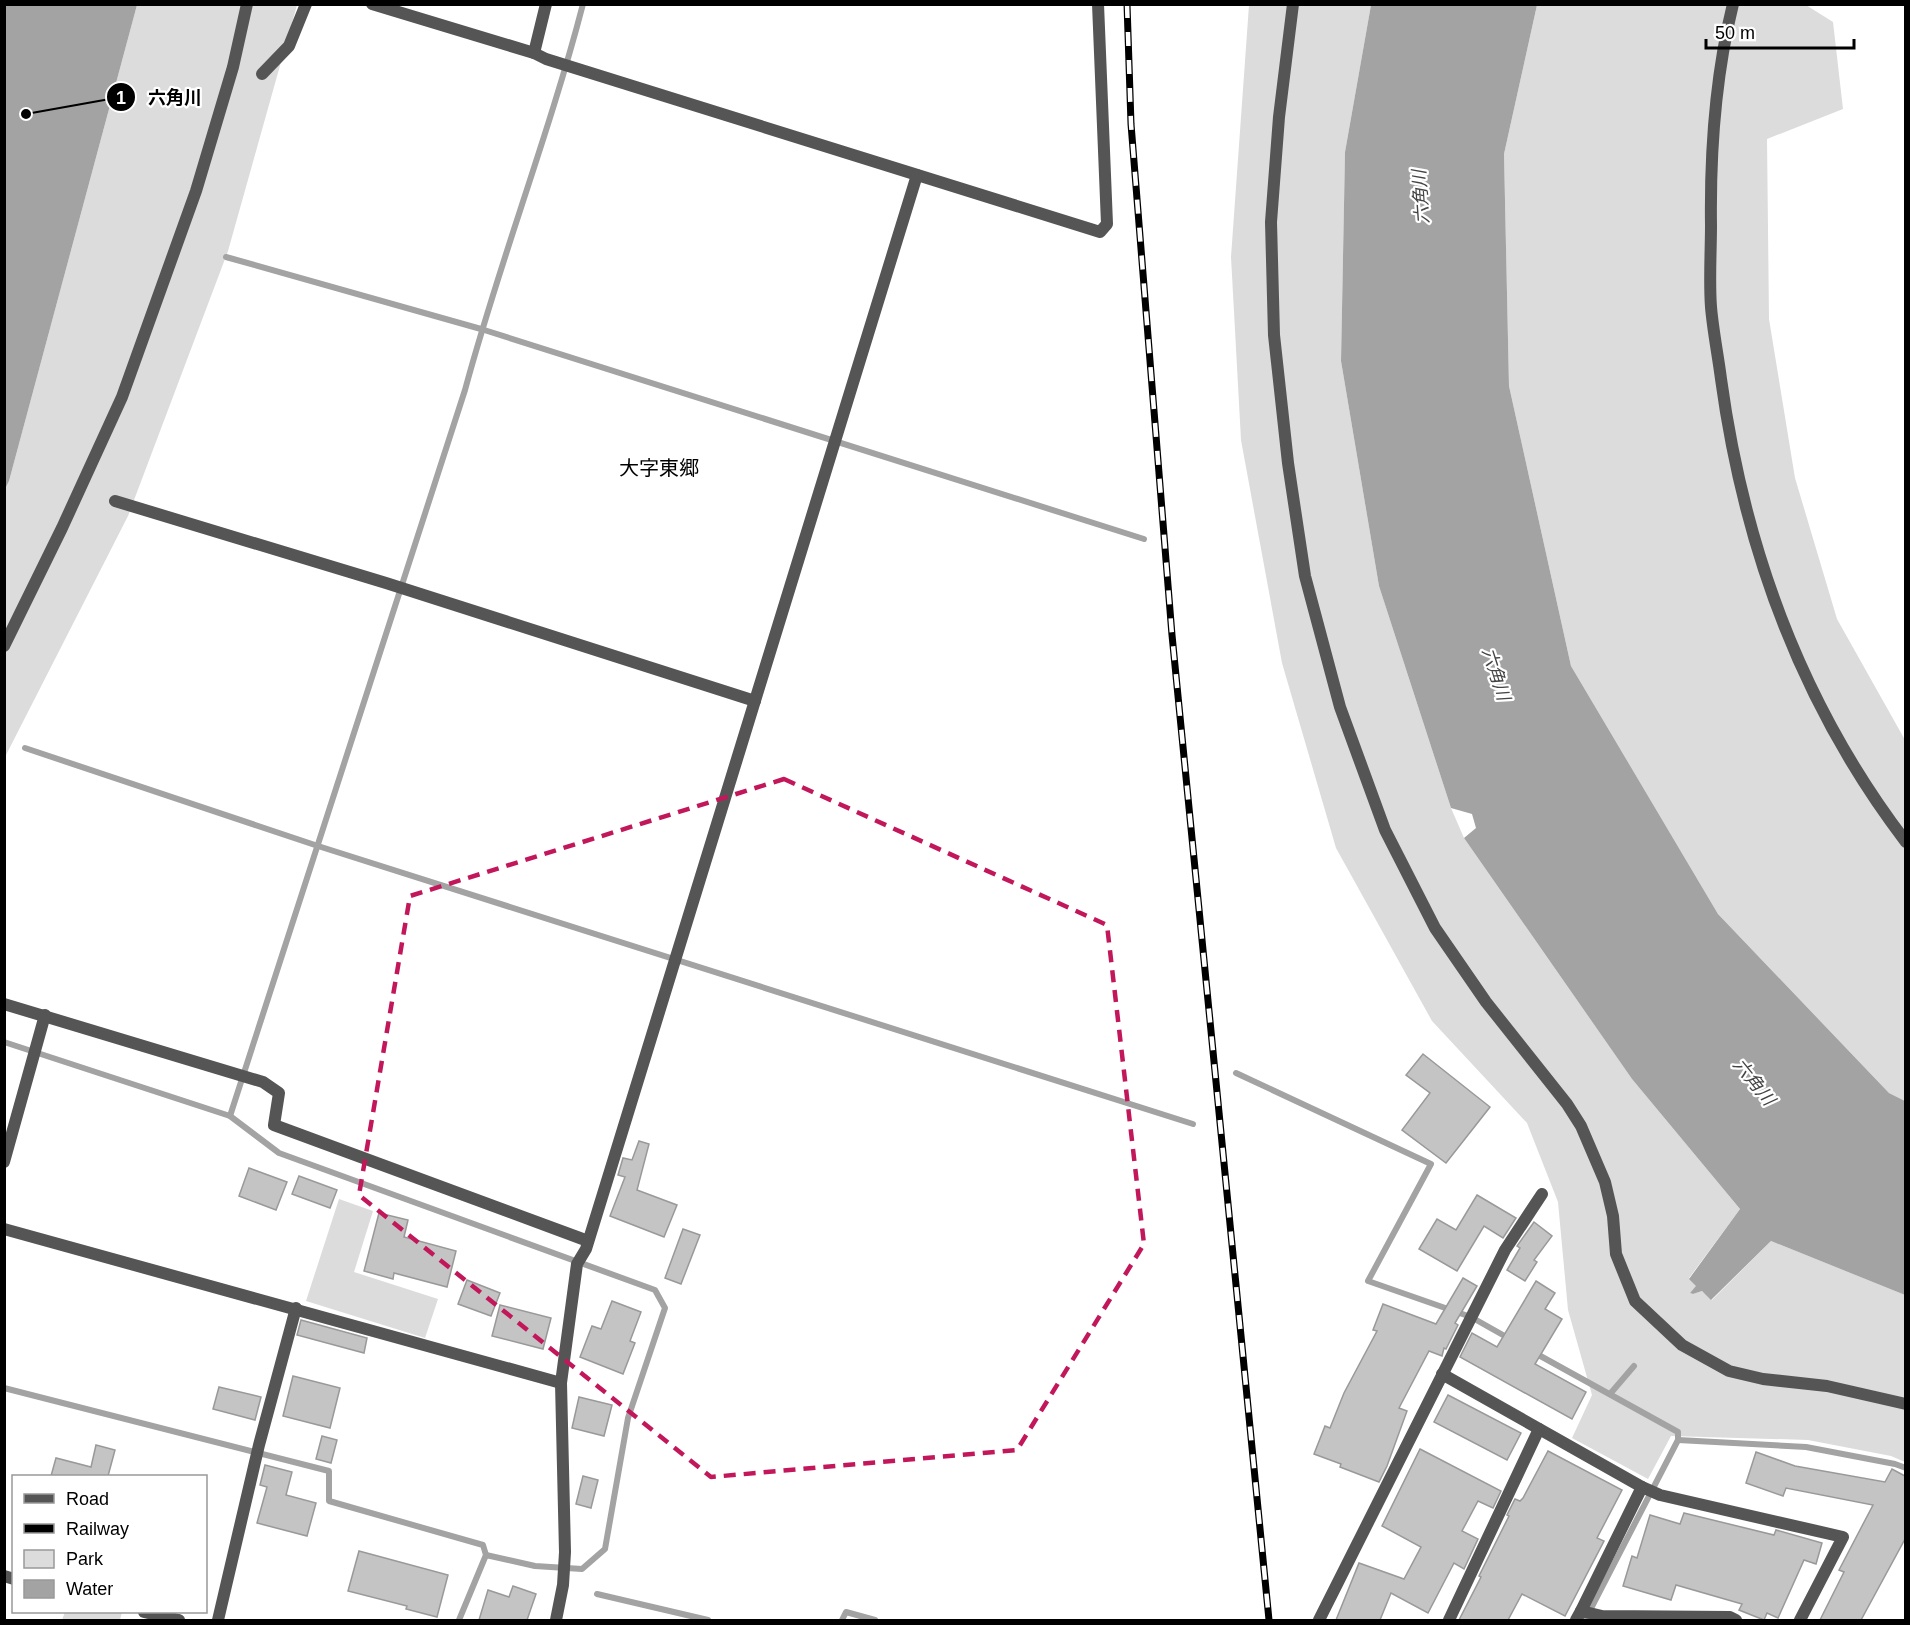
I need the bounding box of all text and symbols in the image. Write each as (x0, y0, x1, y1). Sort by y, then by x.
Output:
scale bar (1706, 12, 1854, 50)
text: 50 m (1715, 23, 1755, 43)
callout: 六角川 (106, 79, 214, 115)
text: 六角川 (148, 87, 202, 108)
text: 1 (116, 88, 126, 108)
water label: 六角川 (1409, 167, 1433, 225)
district label: 大字東郷 (619, 457, 699, 479)
water label: 六角川 (1478, 645, 1514, 705)
water label: 六角川 (1729, 1055, 1780, 1111)
legend (12, 1475, 207, 1613)
text: Road (66, 1489, 109, 1509)
text: Railway (66, 1519, 129, 1539)
text: Park (66, 1549, 104, 1569)
text: Water (66, 1579, 113, 1599)

